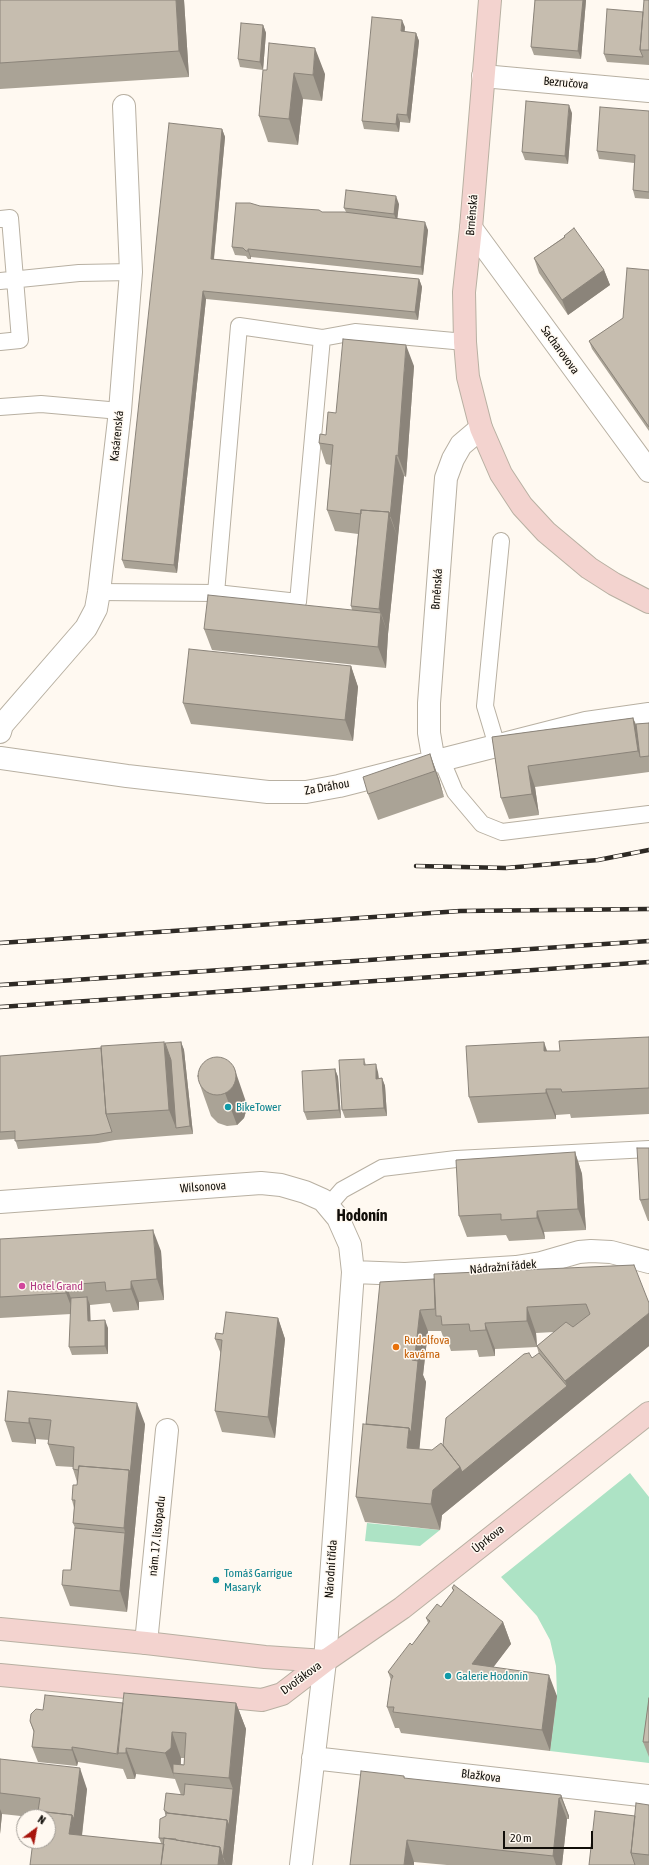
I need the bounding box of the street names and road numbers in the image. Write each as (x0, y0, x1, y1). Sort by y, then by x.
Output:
street label: Bezručova (543, 74, 589, 92)
street label: Brněnská (463, 194, 481, 236)
street label: Sacharovova (538, 323, 582, 377)
street label: Kasárenská (107, 410, 127, 462)
street label: Brněnská (428, 568, 446, 610)
street label: Za Dráhou (303, 776, 351, 798)
street label: Wilsonova (179, 1178, 227, 1196)
street label: Nádražní řádek (469, 1257, 537, 1277)
street label: nám. 17. listopadu (146, 1495, 168, 1577)
street label: Úprkova (469, 1522, 507, 1556)
street label: Národní třída (322, 1539, 340, 1599)
street label: Dvořákova (278, 1658, 324, 1698)
street label: Blažkova (460, 1766, 502, 1786)

